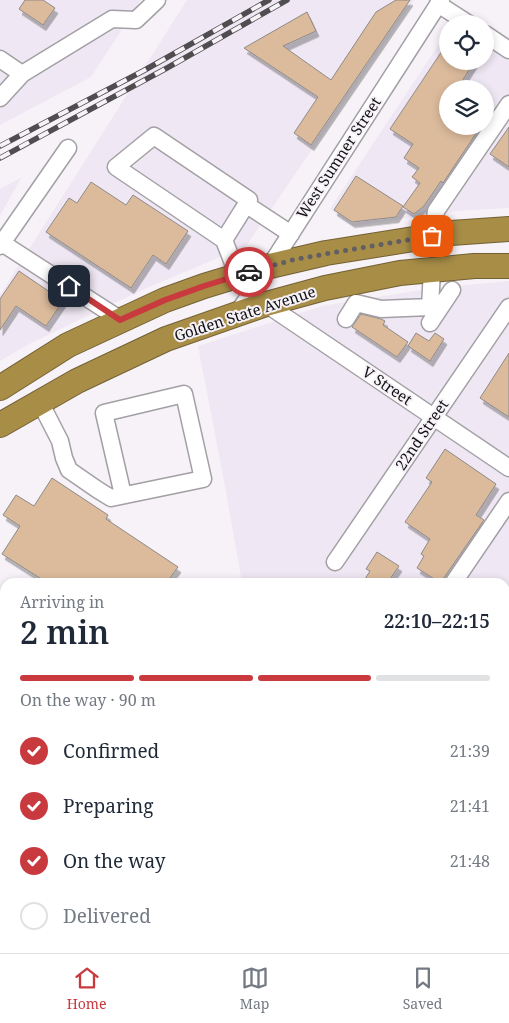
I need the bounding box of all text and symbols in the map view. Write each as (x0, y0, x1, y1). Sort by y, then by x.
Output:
map controls (439, 15, 494, 135)
button: locate (439, 15, 494, 70)
button: layers (439, 80, 494, 135)
street label: West Sumner Street (291, 93, 385, 222)
pin (411, 215, 453, 257)
icon: bag (418, 222, 446, 250)
courier (224, 247, 274, 297)
icon: car (235, 258, 263, 286)
pin (48, 265, 90, 307)
icon: home (55, 272, 83, 300)
street label: Golden State Avenue (171, 281, 318, 345)
street label: V Street (359, 361, 416, 409)
street label: 22nd Street (390, 395, 452, 474)
text: Arriving in (20, 591, 104, 613)
text: 22:10–22:15 (384, 608, 490, 634)
text: 2 min (20, 610, 109, 653)
text: On the way · 90 m (20, 689, 156, 711)
icon: check (20, 737, 48, 765)
text: Confirmed (63, 738, 159, 764)
text: 21:39 (450, 740, 490, 762)
icon: check (20, 792, 48, 820)
text: Preparing (63, 793, 153, 819)
text: 21:41 (450, 795, 490, 817)
icon: check (20, 847, 48, 875)
text: On the way (63, 848, 166, 874)
text: 21:48 (450, 850, 490, 872)
text: Delivered (63, 903, 151, 929)
tab: Home (67, 964, 107, 1013)
tab: Map (240, 964, 269, 1013)
tab: Saved (403, 964, 442, 1013)

